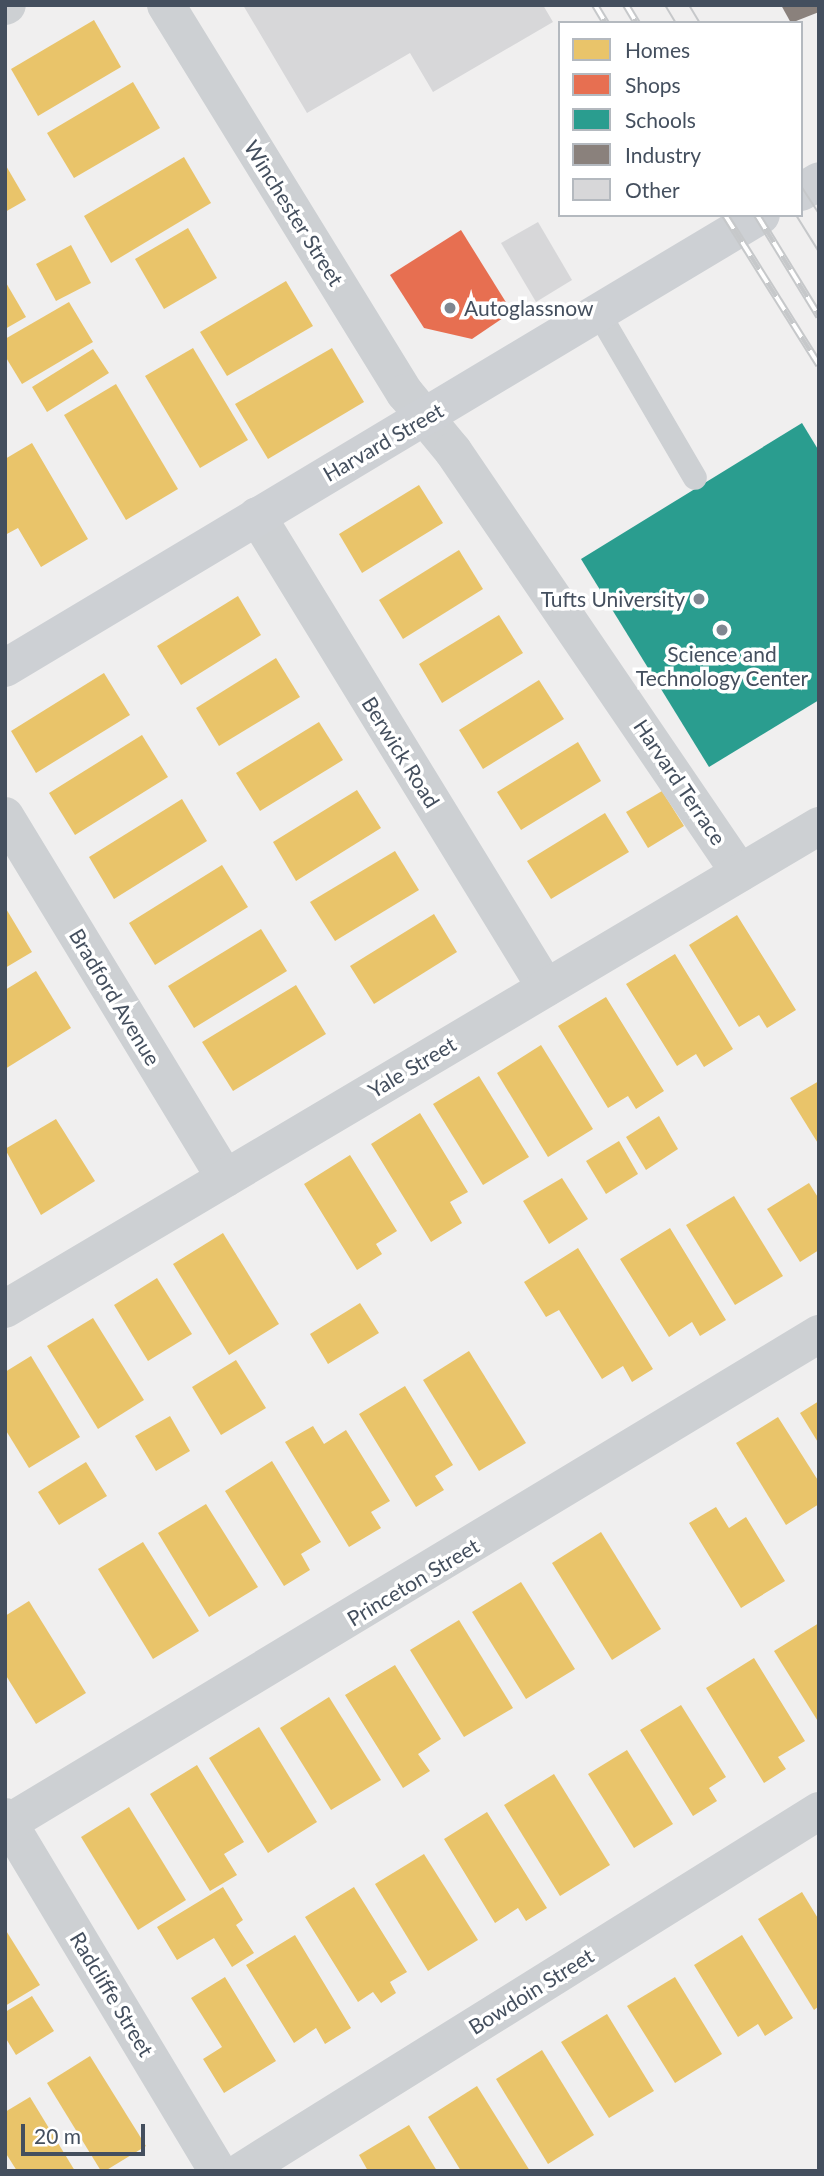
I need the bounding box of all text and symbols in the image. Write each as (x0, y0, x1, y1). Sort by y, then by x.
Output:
legend (558, 21, 803, 217)
text: Homes (625, 37, 690, 62)
text: Shops (625, 72, 681, 97)
text: Schools (625, 107, 696, 132)
street label: Winchester Street (239, 135, 349, 291)
text: Industry (625, 142, 701, 167)
text: Other (625, 177, 680, 202)
place label: Autoglassnow (464, 295, 593, 321)
marker: Autoglassnow (442, 300, 458, 316)
street label: Harvard Street (318, 397, 448, 487)
place label: Tufts University (541, 586, 685, 612)
marker: Tufts University (691, 591, 707, 607)
marker: Science and Technology Center (714, 622, 730, 638)
place label: Science and Technology Center (636, 641, 808, 691)
street label: Berwick Road (357, 692, 445, 812)
street label: Harvard Terrace (629, 714, 731, 850)
street label: Bradford Avenue (64, 924, 166, 1070)
street label: Yale Street (364, 1031, 460, 1103)
street label: Princeton Street (342, 1533, 484, 1631)
street label: Radcliffe Street (65, 1927, 159, 2061)
street label: Bowdoin Street (464, 1943, 598, 2039)
scale bar (24, 2110, 149, 2154)
text: 20 m (34, 2123, 81, 2148)

